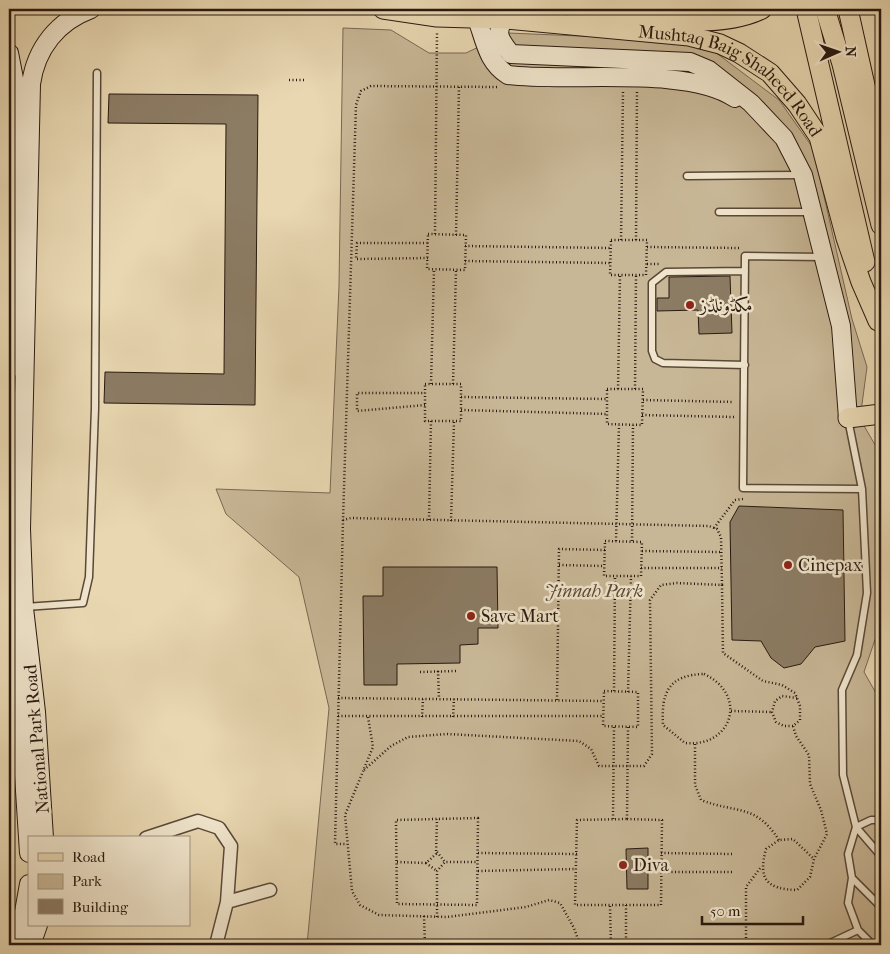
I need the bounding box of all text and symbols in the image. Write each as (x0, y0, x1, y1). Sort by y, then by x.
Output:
street label: Mushtaq Baig Shaheed Road (637, 21, 826, 141)
north arrow (812, 28, 862, 78)
text: N (842, 46, 859, 58)
place label: مکڈونلڈز (698, 295, 753, 316)
marker: مکڈونلڈز (684, 299, 696, 311)
place label: Cinepax (798, 555, 863, 576)
marker: Cinepax (782, 559, 794, 571)
park label: Jinnah Park (545, 581, 643, 602)
place label: Save Mart (481, 606, 559, 627)
marker: Save Mart (465, 610, 477, 622)
street label: National Park Road (20, 663, 54, 814)
legend (28, 836, 190, 926)
text: Road (72, 848, 106, 866)
place label: Diva (633, 855, 670, 876)
marker: Diva (617, 859, 629, 871)
text: Park (72, 872, 102, 890)
scale bar (702, 894, 804, 926)
text: Building (72, 898, 129, 916)
text: 50 m (710, 902, 741, 920)

